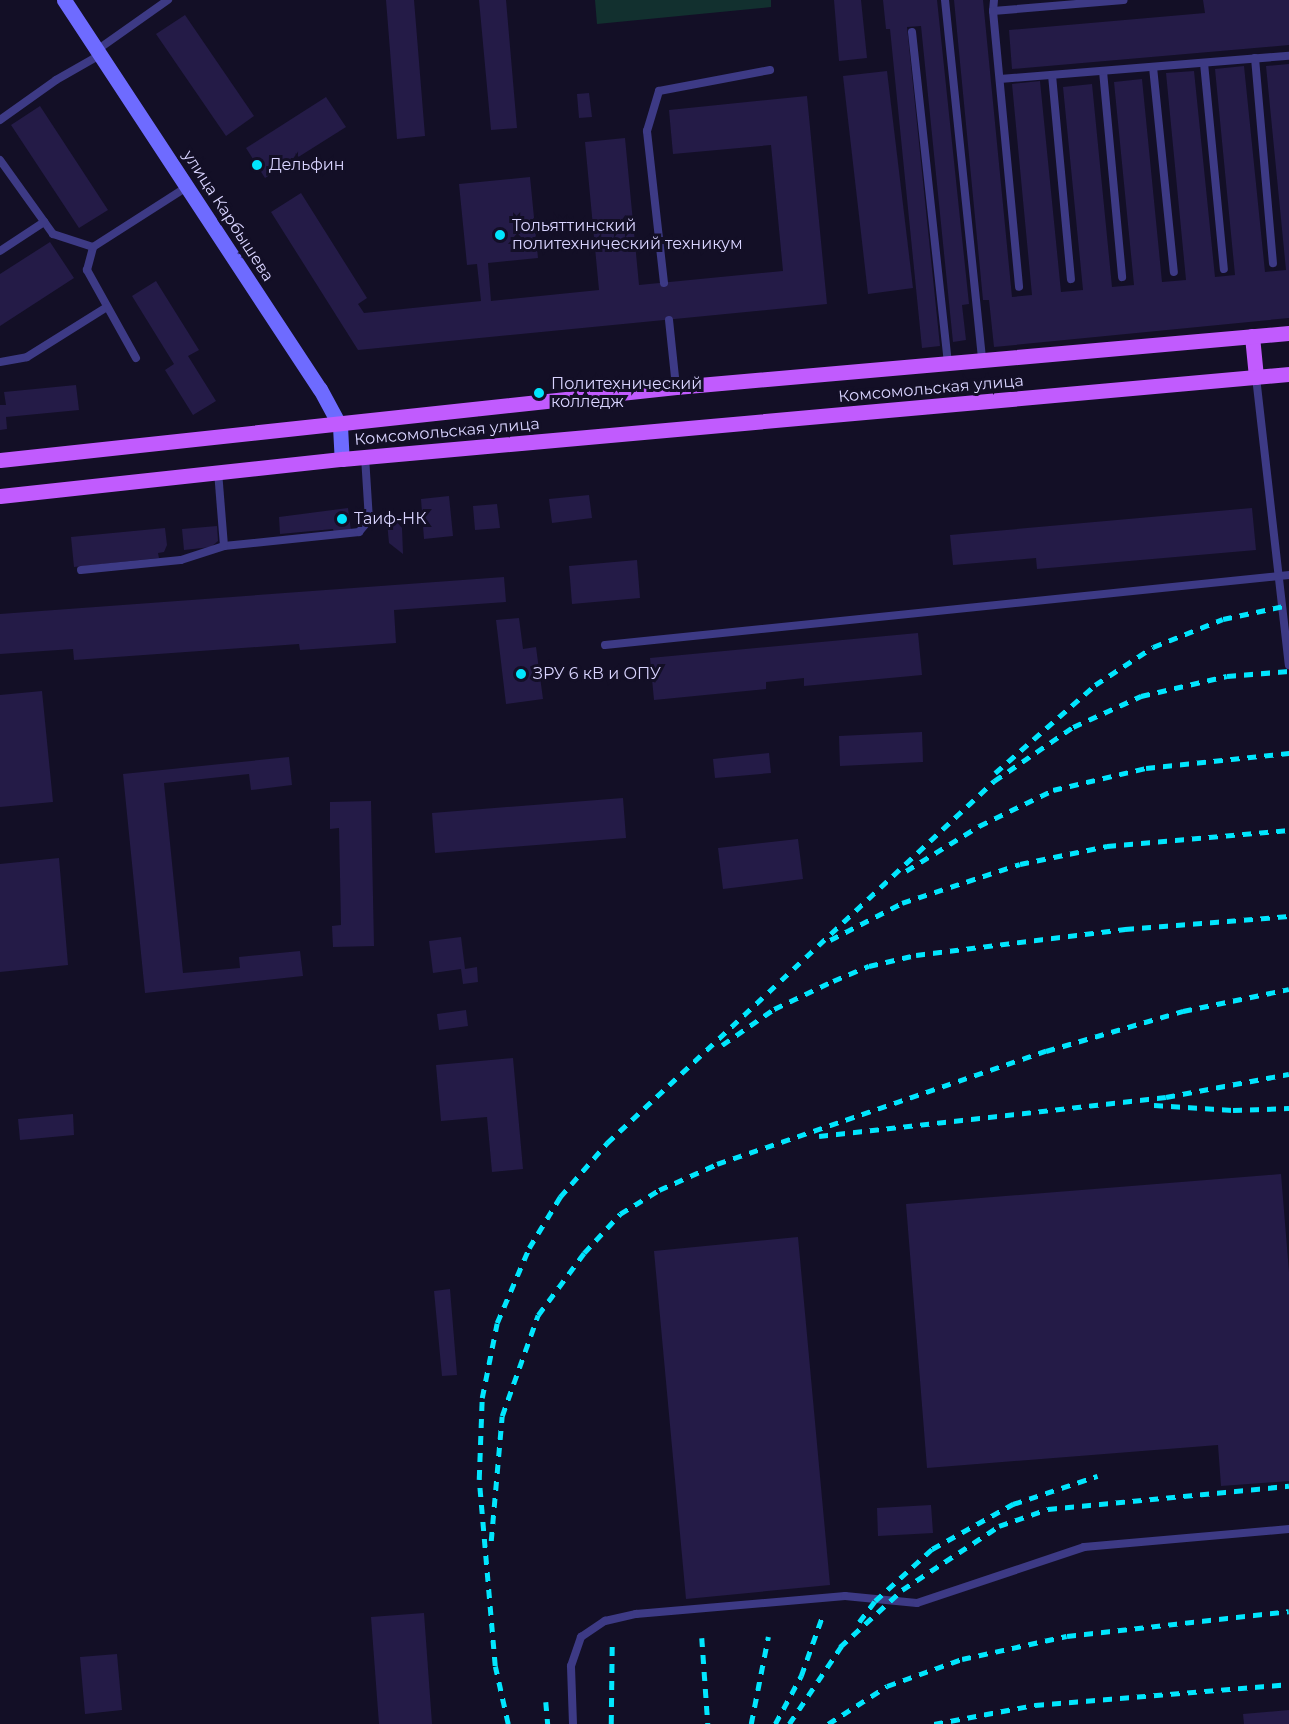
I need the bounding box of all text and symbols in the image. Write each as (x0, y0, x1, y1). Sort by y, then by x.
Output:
street label: улица Карбышева (178, 147, 278, 285)
place label: Дельфин (269, 155, 345, 175)
marker: Дельфин (250, 158, 264, 172)
place label: Тольяттинский политехнический техникум (512, 216, 743, 254)
marker: Тольяттинский политехнический техникум (493, 228, 507, 242)
street label: Комсомольская улица (838, 371, 1024, 407)
place label: Политехнический колледж (551, 374, 702, 412)
marker: Политехнический колледж (532, 386, 546, 400)
street label: Комсомольская улица (354, 414, 540, 450)
place label: Таиф-НК (354, 509, 426, 529)
marker: Таиф-НК (335, 512, 349, 526)
place label: ЗРУ 6 кВ и ОПУ (533, 664, 661, 684)
marker: ЗРУ 6 кВ и ОПУ (514, 667, 528, 681)

